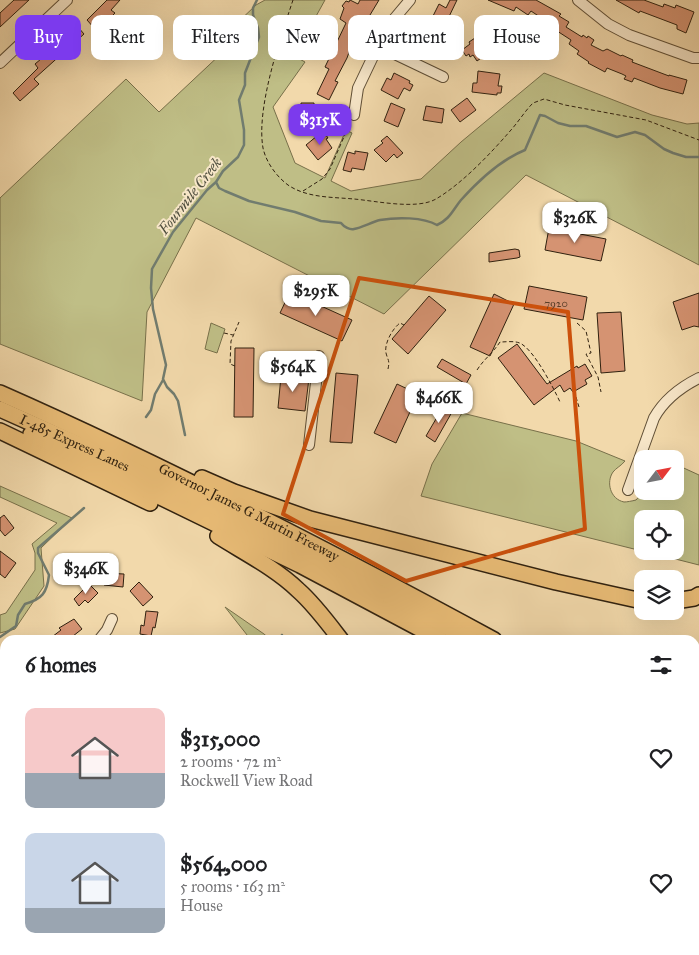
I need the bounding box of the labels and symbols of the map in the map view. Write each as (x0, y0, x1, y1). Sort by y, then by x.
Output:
pin: $315K (285, 104, 355, 146)
water label: Fourmile Creek (154, 154, 226, 239)
pin: $326K (540, 202, 610, 244)
pin: $295K (281, 274, 351, 317)
house number: 7920 (544, 297, 568, 310)
pin: $564K (258, 350, 328, 393)
pin: $466K (404, 382, 474, 424)
street label: I-485 Express Lanes (17, 411, 132, 475)
north arrow (634, 450, 684, 500)
street label: Governor James G Martin Freeway (156, 460, 342, 565)
pin: $346K (51, 552, 121, 595)

